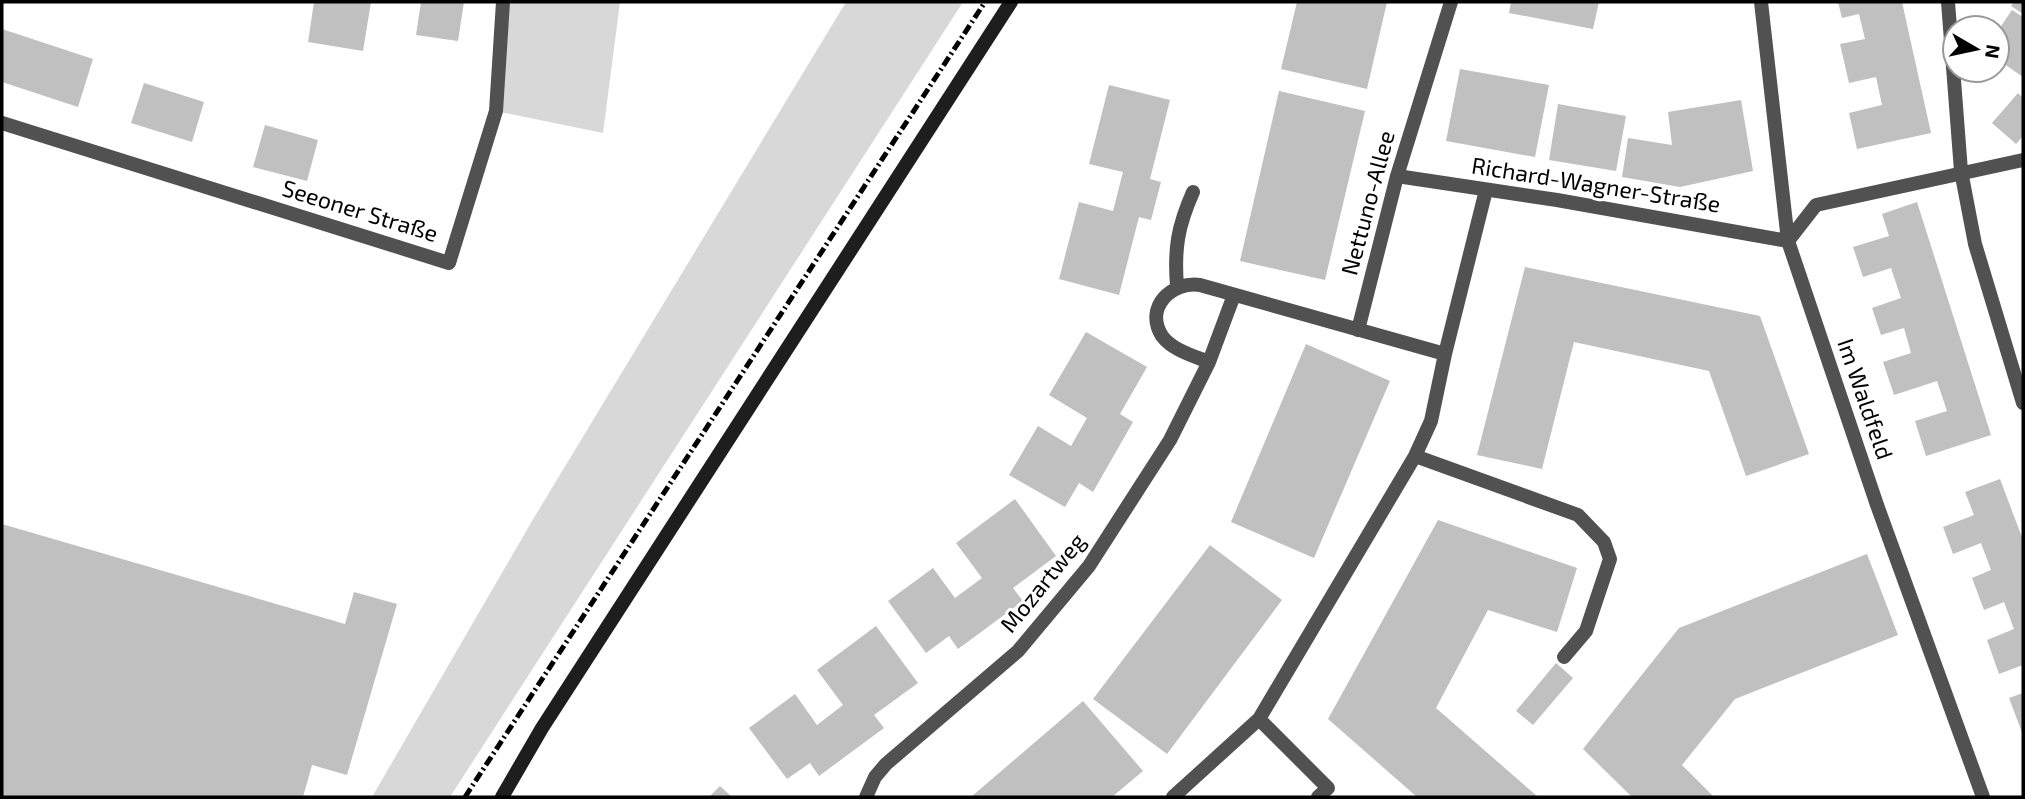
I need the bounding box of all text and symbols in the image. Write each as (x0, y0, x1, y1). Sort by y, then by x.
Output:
north arrow (1941, 14, 2011, 84)
text: N (1981, 43, 2006, 60)
street label: Nettuno-Allee (1334, 127, 1400, 278)
street label: Richard-Wagner-Straße (1470, 151, 1723, 218)
street label: Seeoner Straße (279, 173, 442, 247)
street label: Im Waldfeld (1832, 335, 1900, 463)
street label: Mozartweg (994, 527, 1091, 638)

